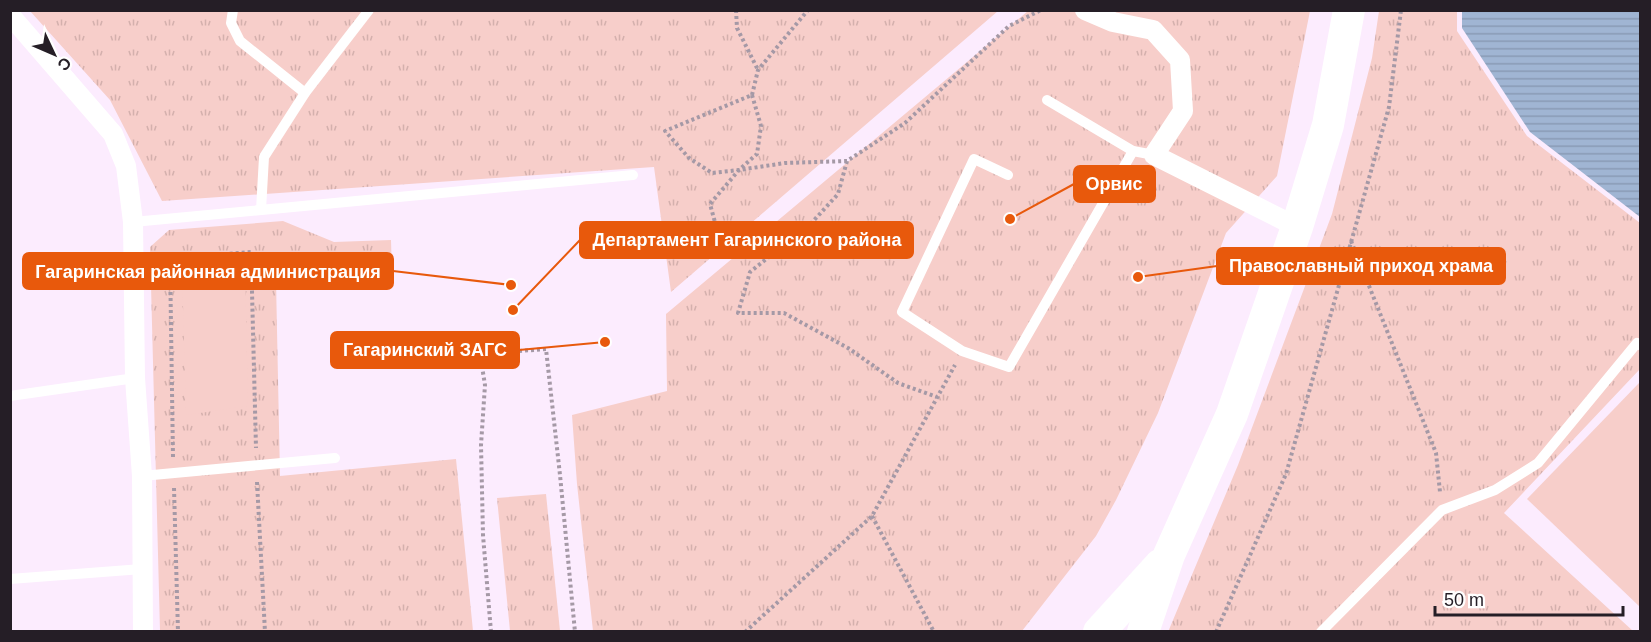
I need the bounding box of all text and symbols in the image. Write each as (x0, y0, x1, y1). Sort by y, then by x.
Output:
north arrow (24, 24, 84, 84)
text: С (54, 54, 75, 74)
callout: Орвис (1074, 166, 1155, 202)
text: Орвис (1085, 174, 1143, 194)
callout: Департамент Гагаринского района (580, 222, 913, 258)
text: Департамент Гагаринского района (593, 230, 902, 250)
callout: Православный приход храма (1217, 248, 1505, 284)
callout: Гагаринская районная администрация (23, 253, 393, 289)
text: Православный приход храма (1229, 256, 1494, 276)
text: Гагаринская районная администрация (35, 262, 381, 282)
callout: Гагаринский ЗАГС (331, 332, 519, 368)
text: Гагаринский ЗАГС (343, 340, 507, 360)
scale bar (1435, 579, 1622, 617)
text: 50 m (1444, 590, 1484, 610)

